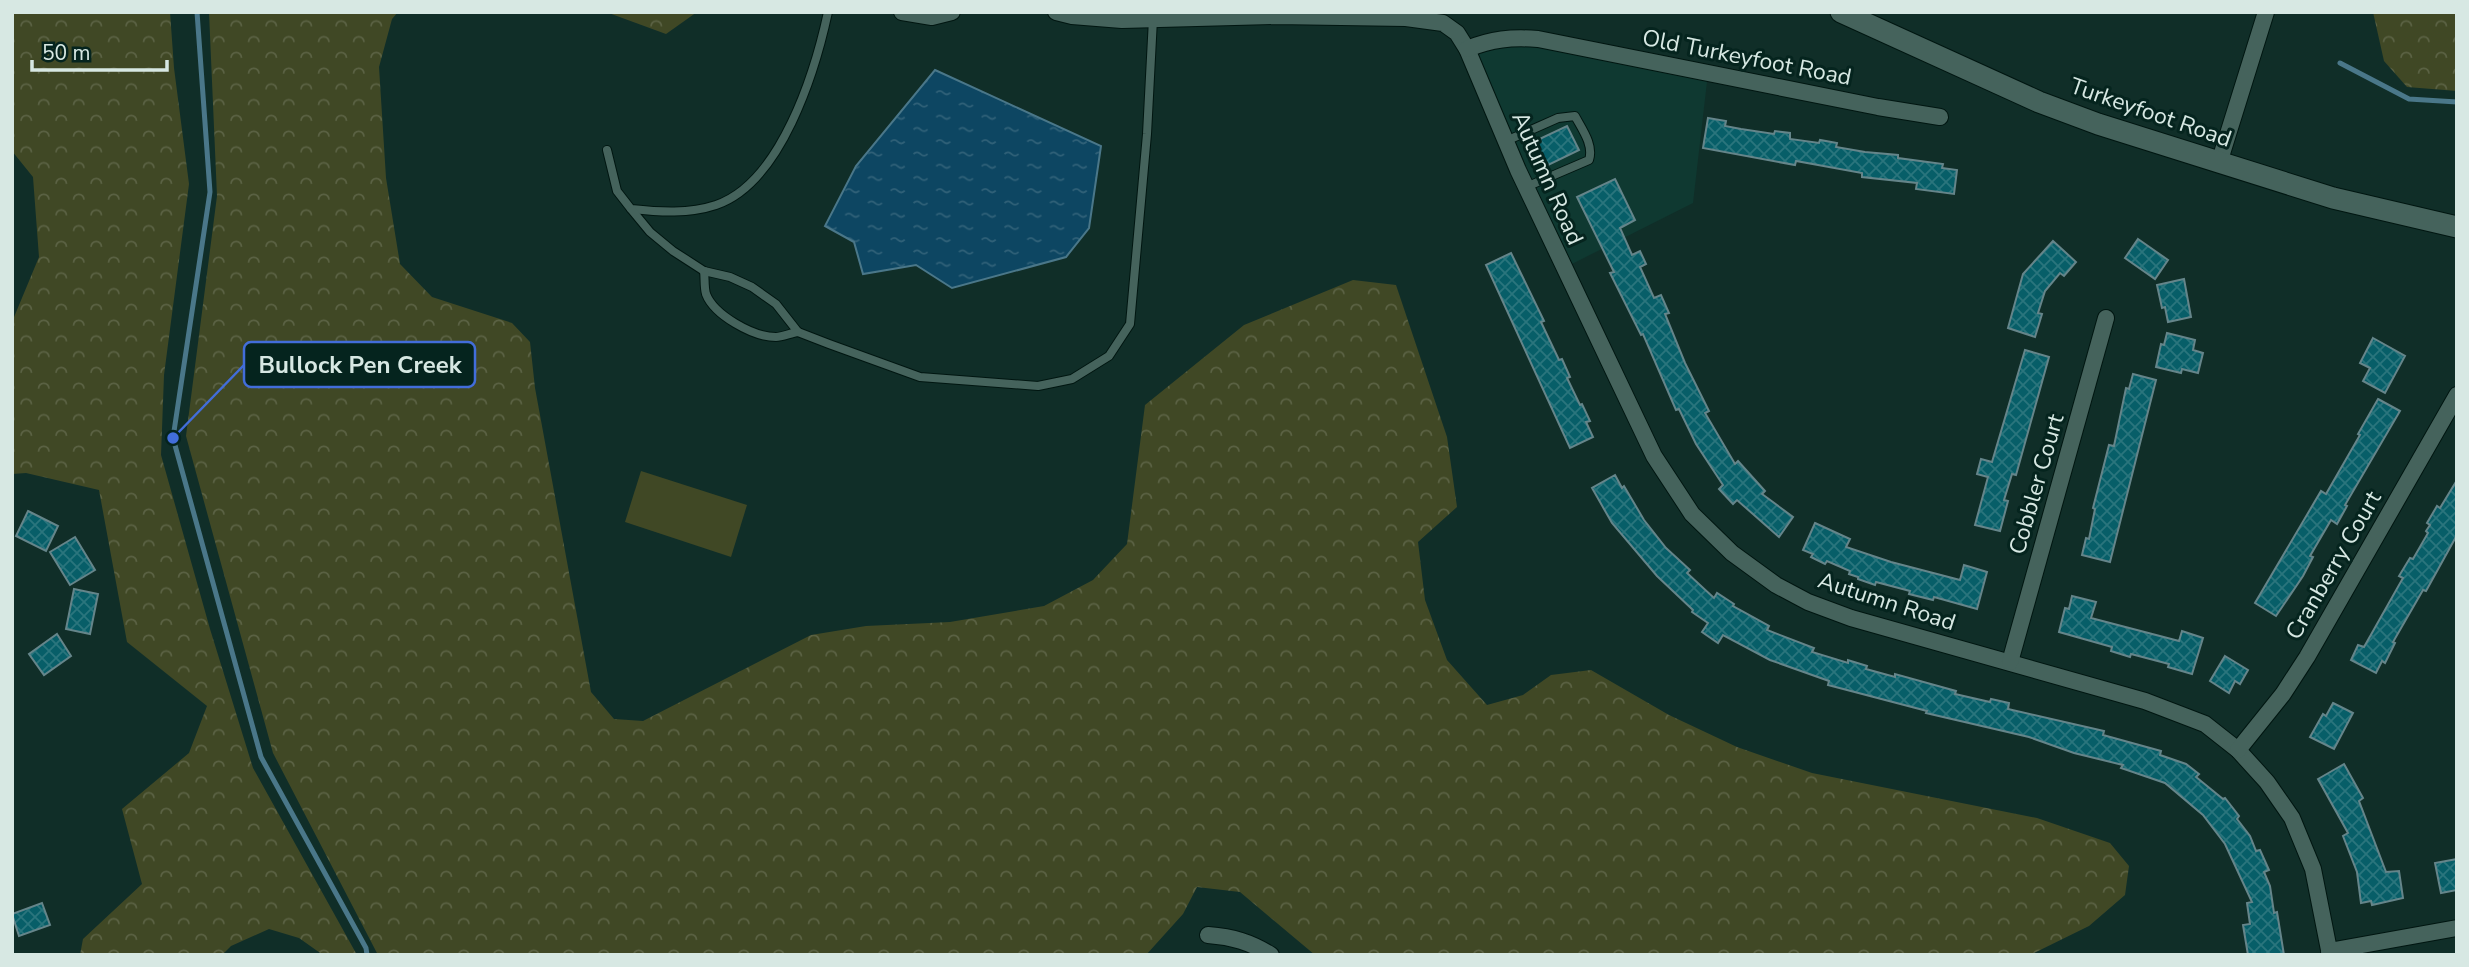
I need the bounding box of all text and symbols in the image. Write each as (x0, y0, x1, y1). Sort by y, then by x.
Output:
street label: Old Turkeyfoot Road (1640, 22, 1854, 93)
scale bar (32, 28, 166, 72)
text: 50 m (42, 39, 91, 67)
street label: Turkeyfoot Road (2066, 70, 2236, 155)
street label: Autumn Road (1504, 107, 1591, 250)
callout: Bullock Pen Creek (244, 342, 475, 387)
text: Bullock Pen Creek (258, 349, 463, 381)
street label: Cobbler Court (2002, 409, 2072, 558)
street label: Cranberry Court (2278, 485, 2389, 645)
street label: Autumn Road (1814, 565, 1960, 638)

